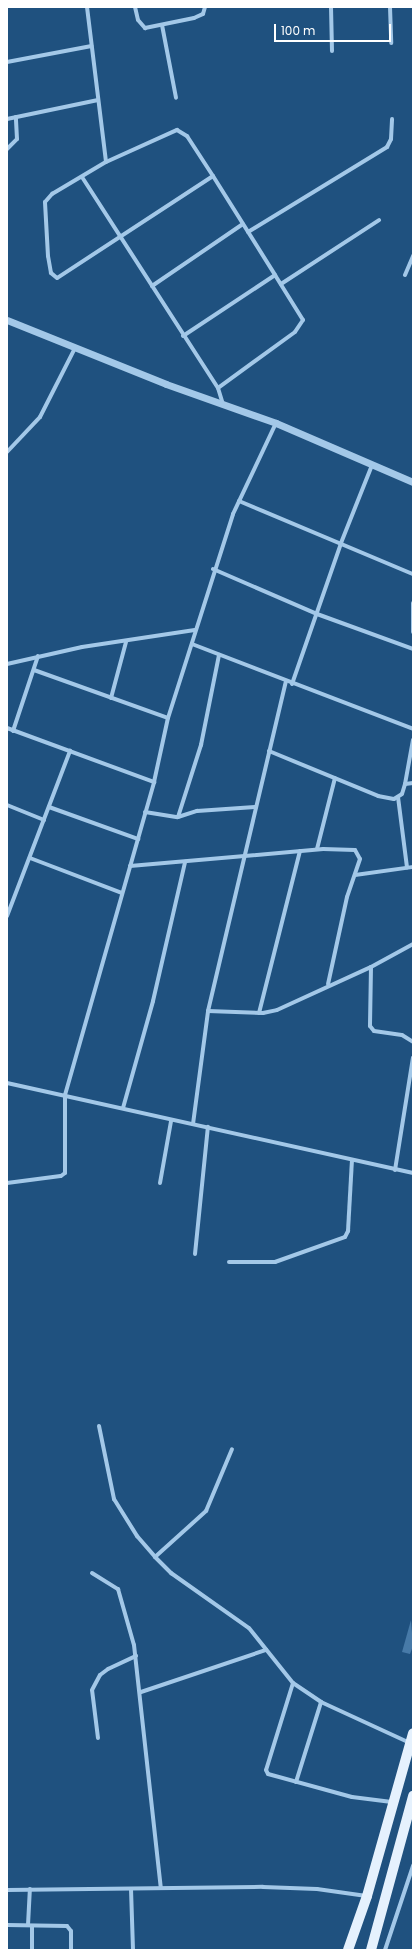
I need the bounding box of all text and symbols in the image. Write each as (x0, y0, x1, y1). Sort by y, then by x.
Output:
scale bar (276, 16, 393, 42)
text: 100 m (281, 22, 315, 39)

